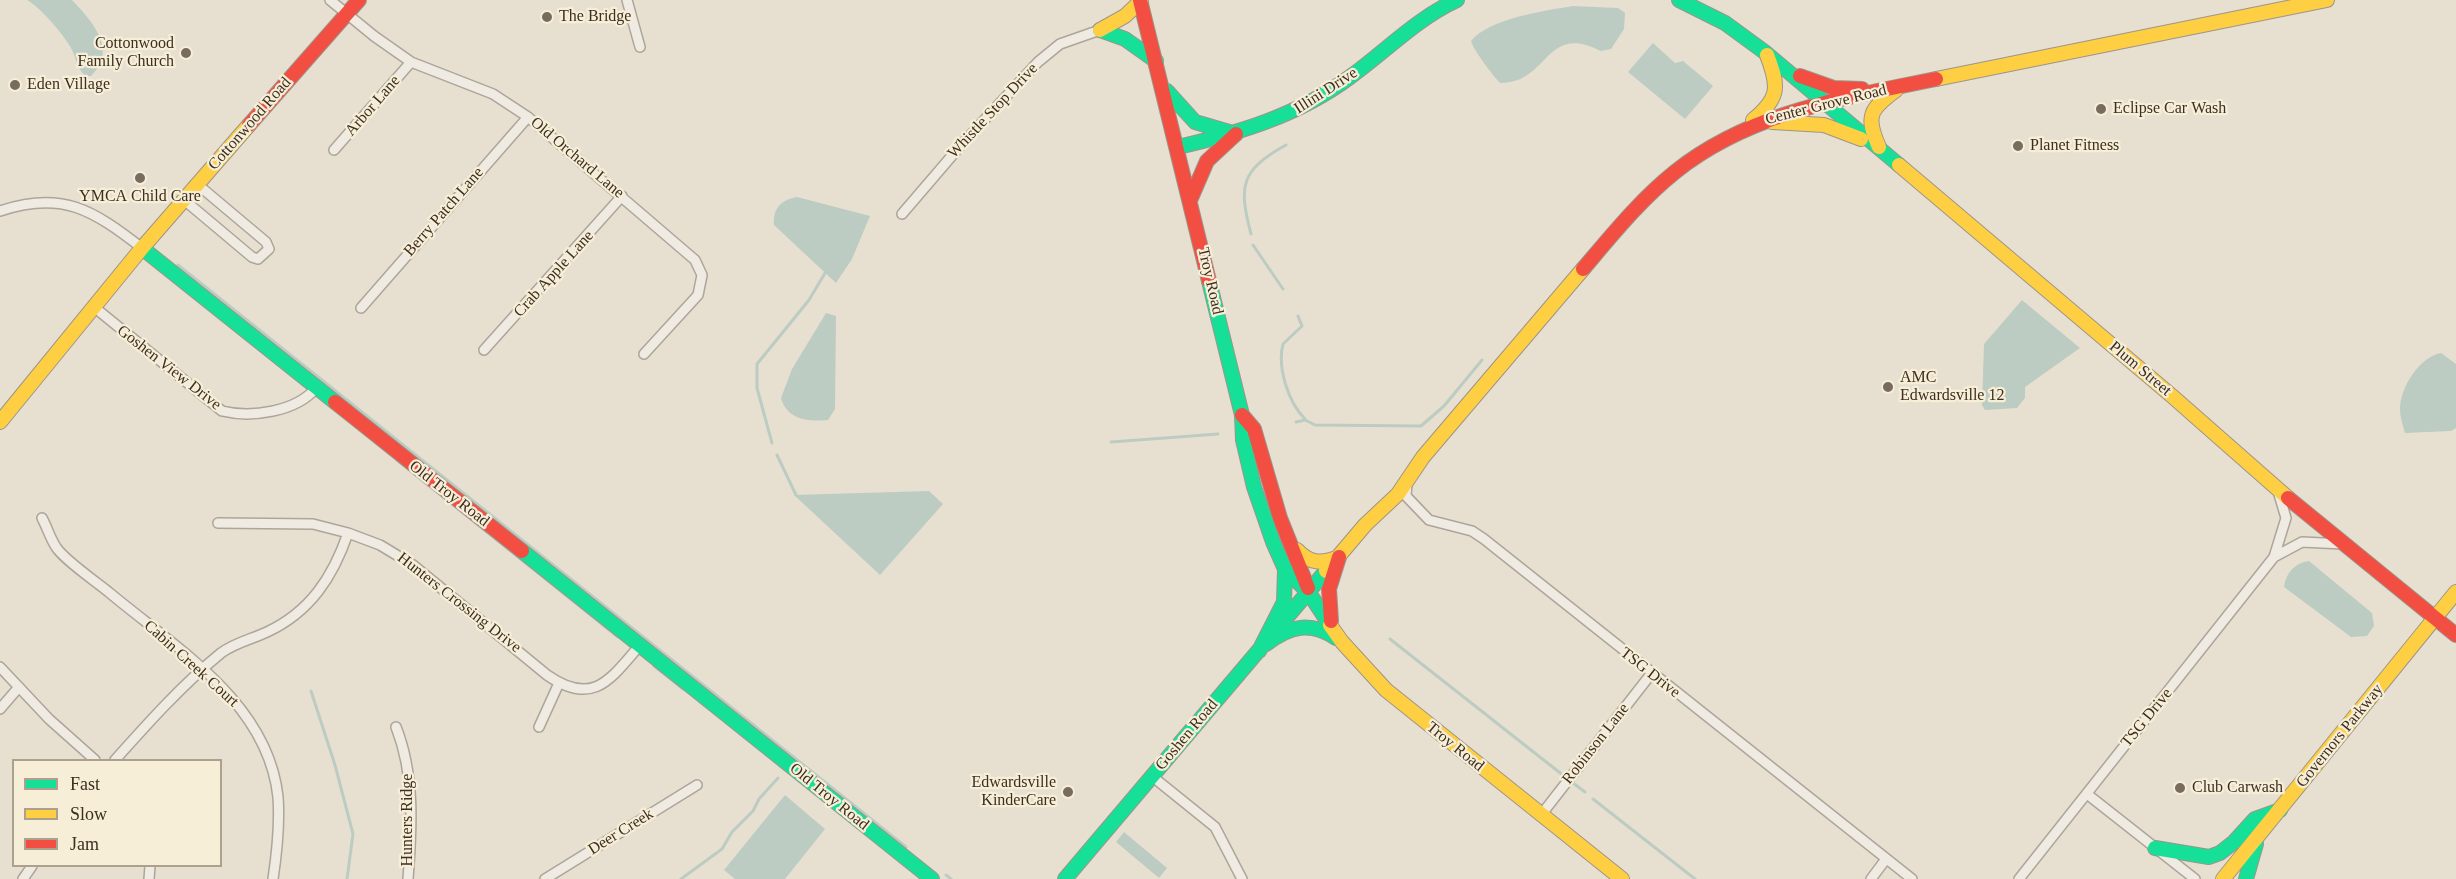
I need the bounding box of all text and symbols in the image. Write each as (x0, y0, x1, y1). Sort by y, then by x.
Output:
place label: The Bridge (559, 7, 631, 27)
marker: The Bridge (540, 10, 554, 24)
place label: Cottonwood Family Church (78, 34, 174, 72)
marker: Cottonwood Family Church (179, 46, 193, 60)
street label: Whistle Stop Drive (944, 59, 1042, 163)
street label: Illini Drive (1291, 63, 1361, 119)
street label: Arbor Lane (341, 72, 405, 140)
street label: Cottonwood Road (204, 74, 296, 174)
place label: Eden Village (27, 75, 110, 95)
marker: Eden Village (8, 78, 22, 92)
street label: Center Grove Road (1763, 81, 1889, 129)
place label: Eclipse Car Wash (2113, 99, 2226, 119)
marker: Eclipse Car Wash (2094, 102, 2108, 116)
street label: Old Orchard Lane (526, 113, 628, 203)
place label: Planet Fitness (2030, 136, 2119, 156)
marker: Planet Fitness (2011, 139, 2025, 153)
street label: Berry Patch Lane (400, 163, 488, 261)
marker: YMCA Child Care (133, 171, 147, 185)
place label: YMCA Child Care (79, 187, 201, 207)
street label: Crab Apple Lane (510, 227, 598, 321)
street label: Troy Road (1193, 246, 1227, 316)
street label: Goshen View Drive (113, 321, 225, 415)
street label: Plum Street (2105, 338, 2175, 400)
place label: AMC Edwardsville 12 (1900, 368, 2004, 406)
marker: AMC Edwardsville 12 (1881, 380, 1895, 394)
street label: Old Troy Road (405, 457, 493, 531)
street label: Hunters Crossing Drive (393, 549, 525, 657)
street label: Cabin Creek Court (140, 616, 242, 712)
street label: TSG Drive (1616, 644, 1684, 702)
street label: Governors Parkway (2292, 680, 2388, 792)
street label: TSG Drive (2117, 685, 2177, 751)
street label: Goshen Road (1152, 696, 1222, 774)
street label: Robinson Lane (1558, 700, 1634, 788)
street label: Troy Road (1422, 718, 1488, 776)
legend (12, 759, 222, 867)
street label: Old Troy Road (786, 759, 872, 835)
place label: Edwardsville KinderCare (972, 773, 1056, 811)
text: Fast (70, 774, 100, 794)
street label: Hunters Ridge (398, 774, 418, 866)
place label: Club Carwash (2192, 778, 2283, 798)
marker: Club Carwash (2173, 781, 2187, 795)
marker: Edwardsville KinderCare (1061, 785, 1075, 799)
text: Slow (70, 804, 107, 824)
street label: Deer Creek (585, 804, 657, 860)
text: Jam (70, 834, 99, 854)

